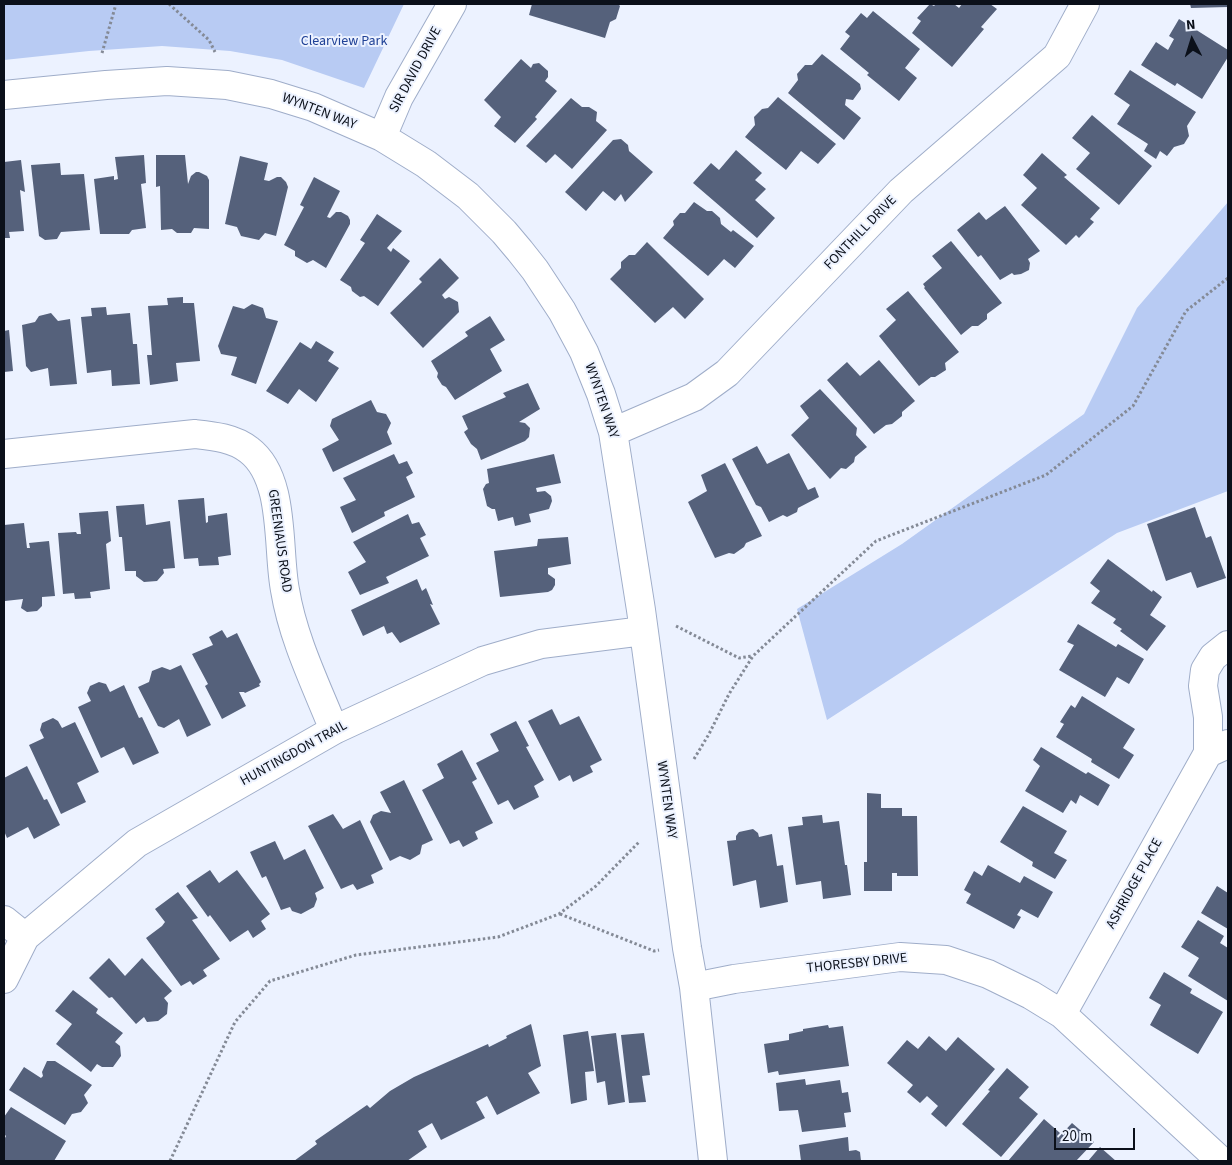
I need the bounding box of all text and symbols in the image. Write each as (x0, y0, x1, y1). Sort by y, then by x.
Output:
north arrow (1167, 15, 1217, 65)
text: N (1185, 15, 1196, 35)
street label: SIR DAVID DRIVE (386, 24, 446, 116)
park label: Clearview Park (301, 34, 387, 50)
street label: WYNTEN WAY (279, 90, 359, 134)
street label: FONTHILL DRIVE (821, 192, 901, 274)
street label: WYNTEN WAY (580, 361, 622, 441)
street label: GREENIAUS ROAD (263, 488, 295, 594)
street label: HUNTINGDON TRAIL (238, 718, 350, 790)
street label: WYNTEN WAY (652, 760, 680, 840)
street label: ASHRIDGE PLACE (1103, 836, 1167, 932)
street label: THORESBY DRIVE (806, 950, 908, 978)
scale bar (1057, 1118, 1138, 1150)
text: 20 m (1062, 1126, 1092, 1147)

